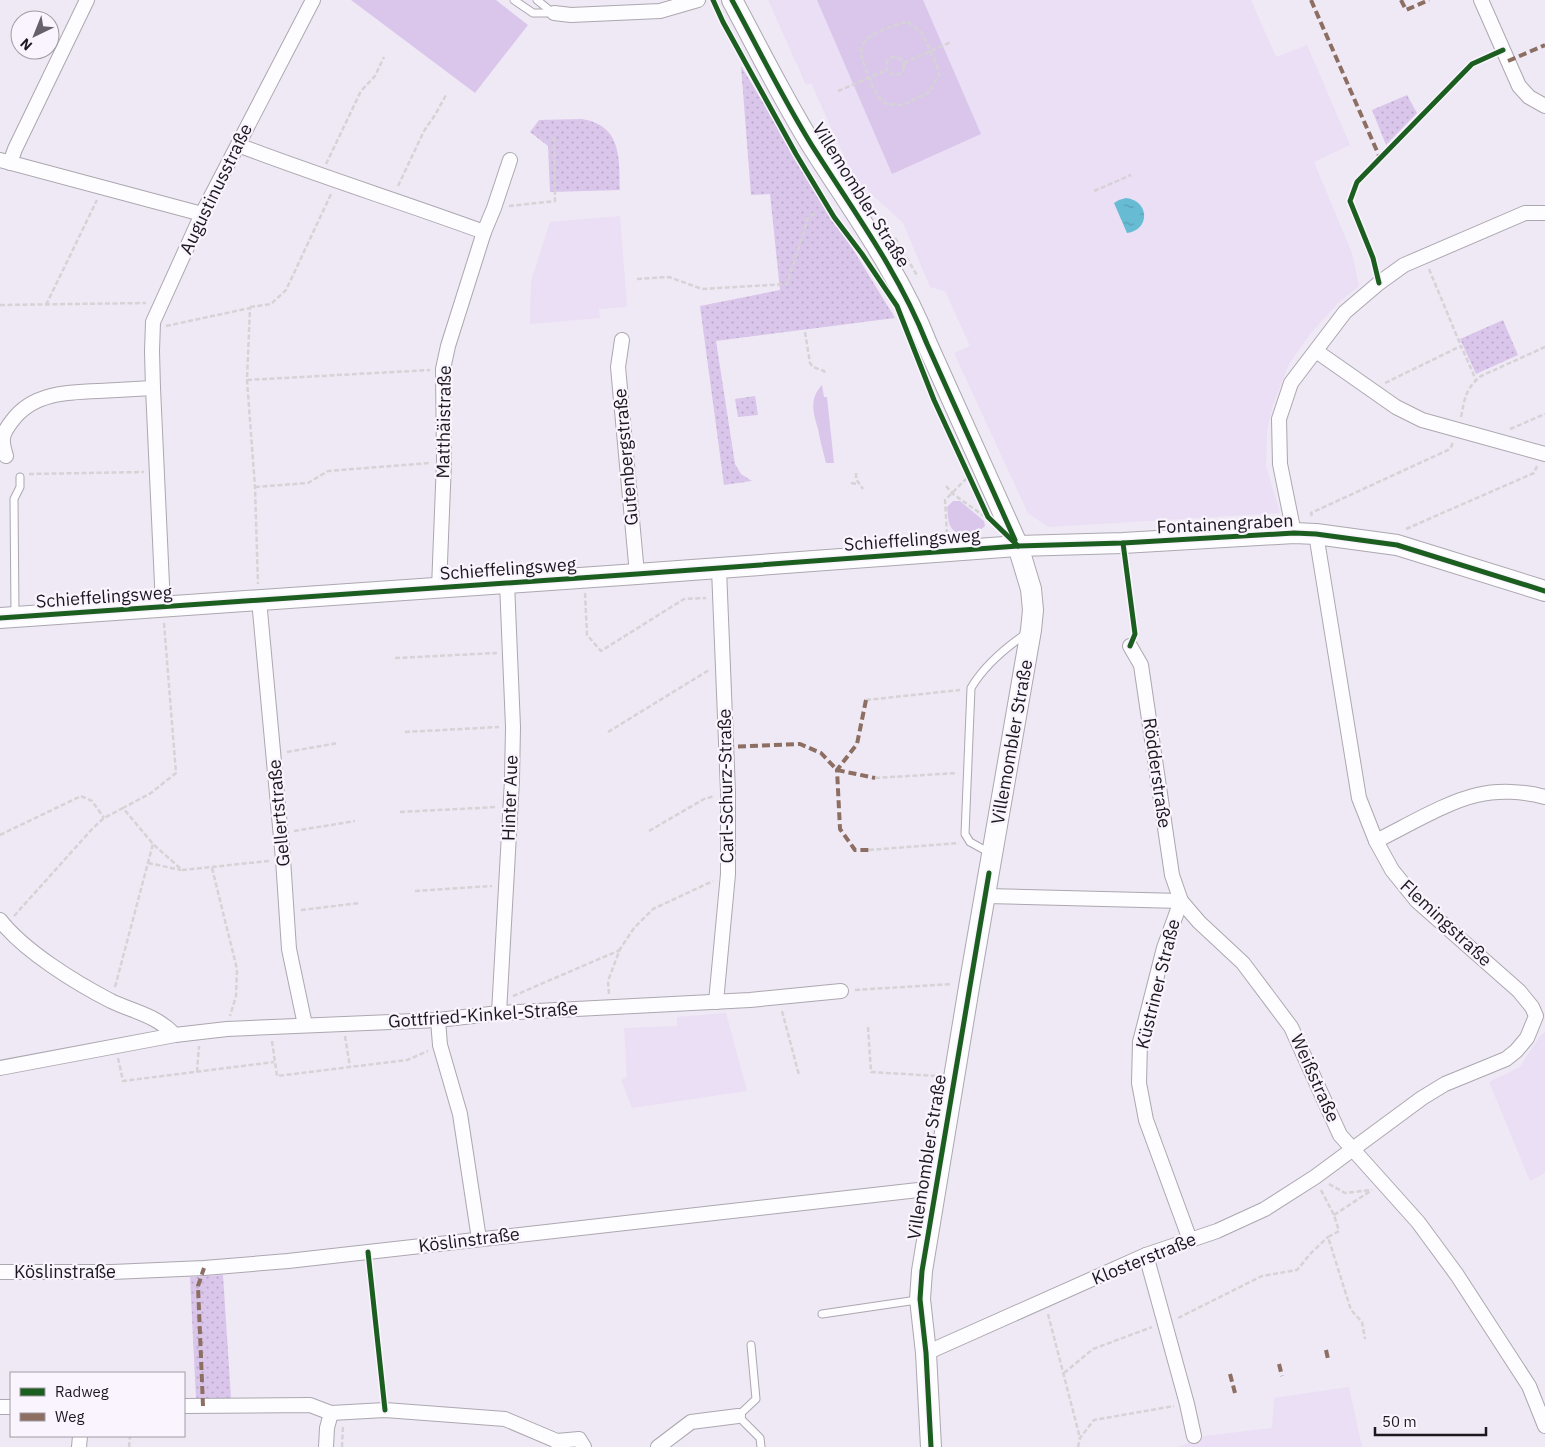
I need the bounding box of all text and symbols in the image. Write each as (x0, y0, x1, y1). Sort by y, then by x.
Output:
north arrow (10, 10, 60, 60)
text: N (16, 34, 36, 55)
street label: Villemombler Straße (807, 118, 915, 272)
street label: Augustinusstraße (174, 120, 257, 258)
street label: Matthäistraße (431, 365, 456, 479)
street label: Gutenbergstraße (608, 387, 643, 527)
street label: Fontainengraben (1156, 508, 1294, 539)
street label: Schieffelingsweg (843, 523, 981, 556)
street label: Schieffelingsweg (439, 552, 577, 585)
street label: Schieffelingsweg (35, 580, 173, 613)
street label: Villemombler Straße (986, 658, 1037, 826)
street label: Carl-Schurz-Straße (713, 708, 738, 864)
street label: Rödderstraße (1138, 716, 1177, 830)
street label: Hinter Aue (497, 754, 522, 841)
street label: Gellertstraße (262, 758, 295, 868)
street label: Flemingstraße (1396, 874, 1497, 971)
street label: Küstriner Straße (1130, 917, 1185, 1051)
street label: Gottfried-Kinkel-Straße (387, 996, 579, 1033)
street label: Weißstraße (1286, 1030, 1345, 1126)
street label: Villemombler Straße (902, 1073, 951, 1241)
street label: Köslinstraße (417, 1222, 521, 1257)
street label: Klosterstraße (1088, 1227, 1199, 1290)
street label: Köslinstraße (14, 1260, 116, 1283)
legend (10, 1372, 185, 1437)
text: Radweg (55, 1382, 109, 1401)
scale bar (1375, 1404, 1486, 1436)
text: Weg (55, 1407, 84, 1426)
text: 50 m (1382, 1412, 1417, 1431)

